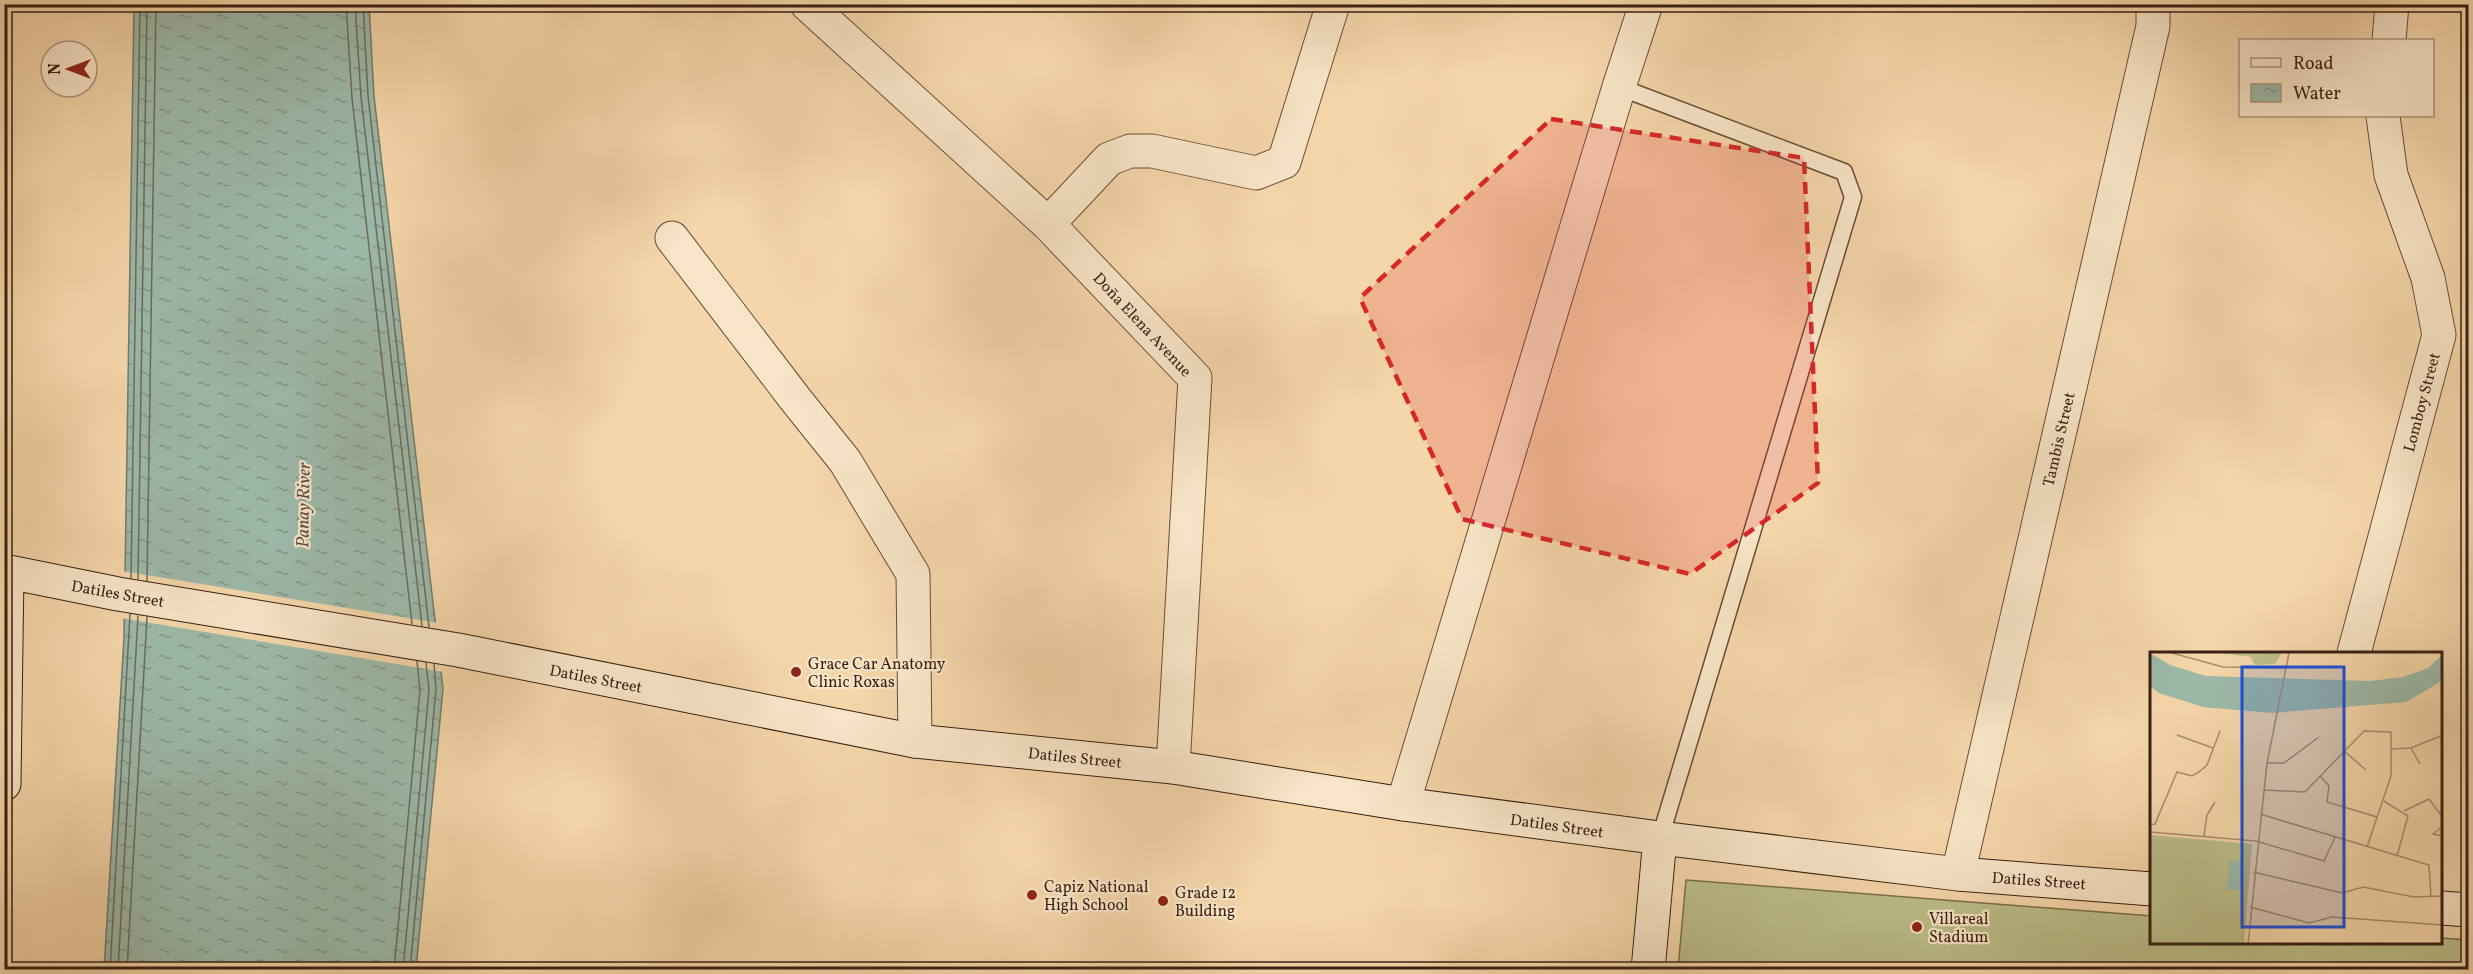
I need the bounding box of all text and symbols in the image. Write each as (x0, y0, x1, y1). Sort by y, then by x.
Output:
north arrow (39, 39, 99, 99)
legend (2239, 39, 2434, 117)
text: Road (2293, 52, 2334, 77)
text: N (45, 63, 67, 75)
text: Water (2293, 82, 2341, 107)
street label: Doña Elena Avenue (1087, 268, 1196, 383)
street label: Lomboy Street (2399, 350, 2447, 455)
street label: Tambis Street (2038, 390, 2082, 489)
water label: Panay River (291, 462, 318, 548)
street label: Datiles Street (69, 576, 166, 614)
inset map (2150, 652, 2443, 944)
place label: Grace Car Anatomy Clinic Roxas (808, 654, 946, 694)
street label: Datiles Street (547, 660, 644, 700)
marker: Grace Car Anatomy Clinic Roxas (789, 665, 803, 679)
street label: Datiles Street (1027, 743, 1123, 775)
street label: Datiles Street (1509, 810, 1605, 844)
street label: Datiles Street (1991, 868, 2087, 896)
place label: Capiz National High School (1044, 877, 1149, 917)
place label: Grade 12 Building (1175, 883, 1236, 923)
marker: Capiz National High School (1025, 888, 1039, 902)
marker: Grade 12 Building (1156, 894, 1170, 908)
place label: Villareal Stadium (1929, 909, 1989, 949)
marker: Villareal Stadium (1910, 920, 1924, 934)

